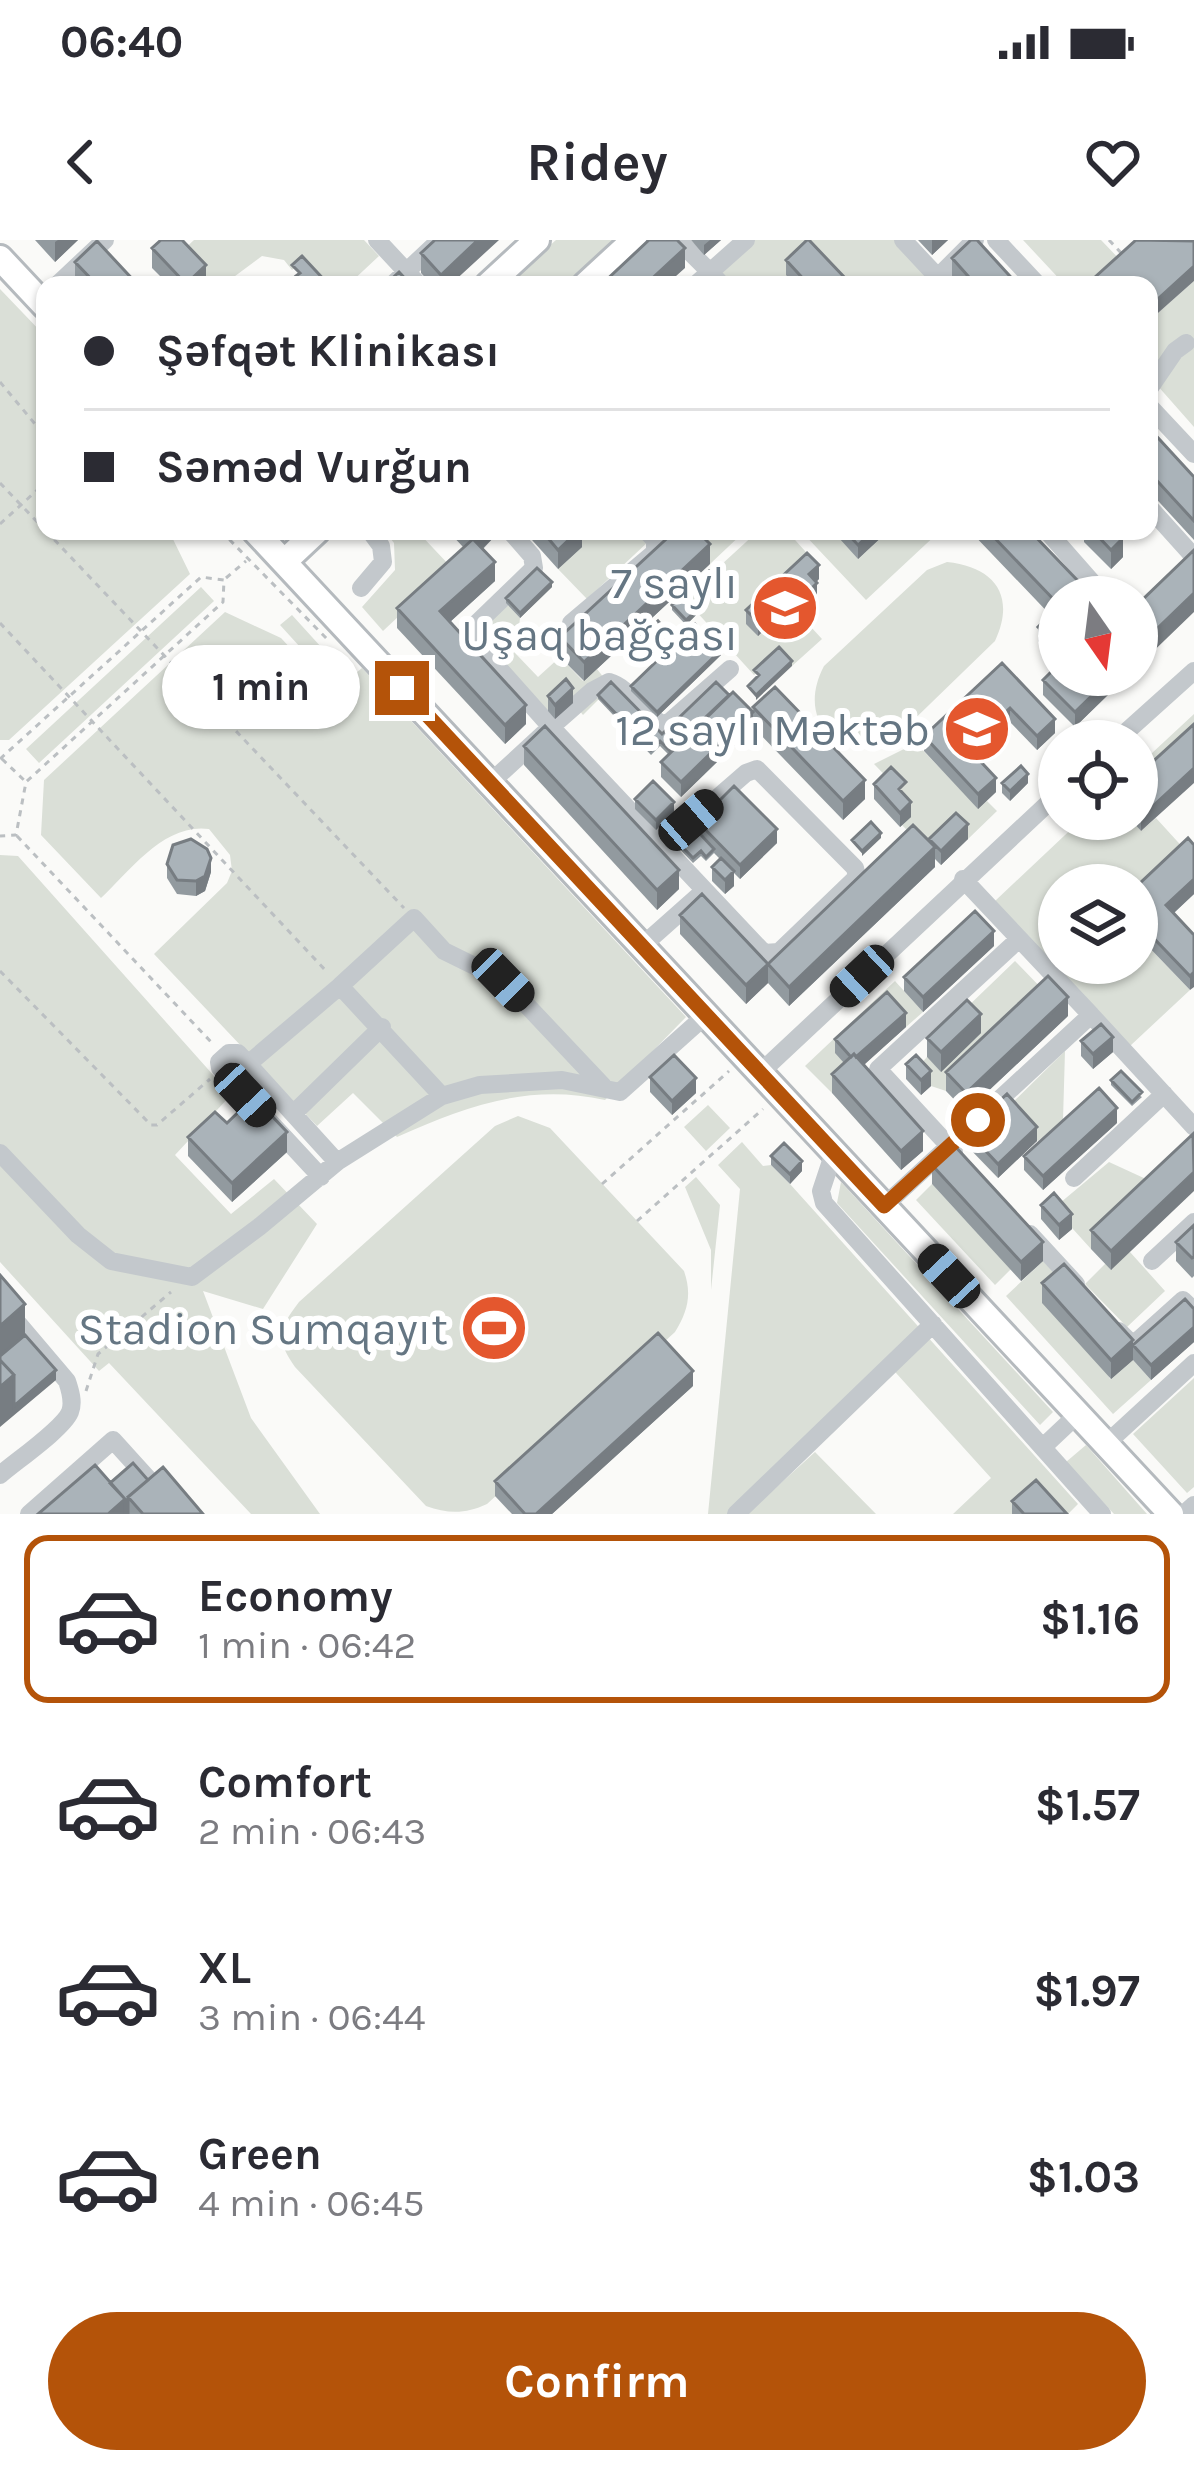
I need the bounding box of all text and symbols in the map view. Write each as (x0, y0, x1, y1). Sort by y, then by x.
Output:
text: 06:40 (60, 16, 183, 68)
icon: back (48, 129, 114, 195)
icon: heart (1080, 129, 1146, 195)
text: Ridey (526, 130, 668, 194)
text: Şəfqət Klinikası (156, 325, 500, 377)
text: Səməd Vurğun (156, 441, 472, 493)
place label: 7 saylı Uşaq bağçası (461, 557, 738, 662)
school or university icon: 7 saylı Uşaq bağçası (750, 573, 820, 643)
north arrow (1038, 576, 1158, 696)
map controls (1038, 576, 1158, 984)
callout: 1 min (162, 646, 360, 730)
route end (375, 661, 429, 715)
text: 1 min (212, 664, 310, 710)
school or university icon: 12 saylı Məktəb (942, 694, 1012, 764)
place label: 12 saylı Məktəb (615, 704, 930, 757)
button: locate (1038, 720, 1158, 840)
car (652, 783, 730, 857)
button: layers (1038, 864, 1158, 984)
car (823, 938, 901, 1014)
car (465, 942, 541, 1018)
car (207, 1056, 283, 1134)
route start (951, 1093, 1005, 1147)
car (911, 1237, 987, 1315)
sports icon: Stadion Sumqayıt (459, 1293, 529, 1363)
place label: Stadion Sumqayıt (78, 1303, 448, 1356)
icon: car (54, 1565, 162, 1673)
text: Economy (198, 1570, 393, 1622)
text: $1.16 (1040, 1593, 1140, 1645)
text: 1 min · 06:42 (198, 1622, 416, 1668)
icon: car (54, 1751, 162, 1859)
text: Comfort (198, 1756, 372, 1808)
text: $1.57 (1035, 1779, 1140, 1831)
text: 2 min · 06:43 (198, 1808, 426, 1854)
icon: car (54, 1937, 162, 2045)
text: XL (198, 1942, 251, 1994)
text: $1.97 (1033, 1965, 1140, 2017)
text: 3 min · 06:44 (198, 1994, 425, 2040)
icon: car (54, 2123, 162, 2231)
text: Green (198, 2128, 322, 2180)
text: $1.03 (1027, 2151, 1140, 2203)
text: 4 min · 06:45 (198, 2180, 424, 2226)
button: Confirm (48, 2312, 1146, 2450)

